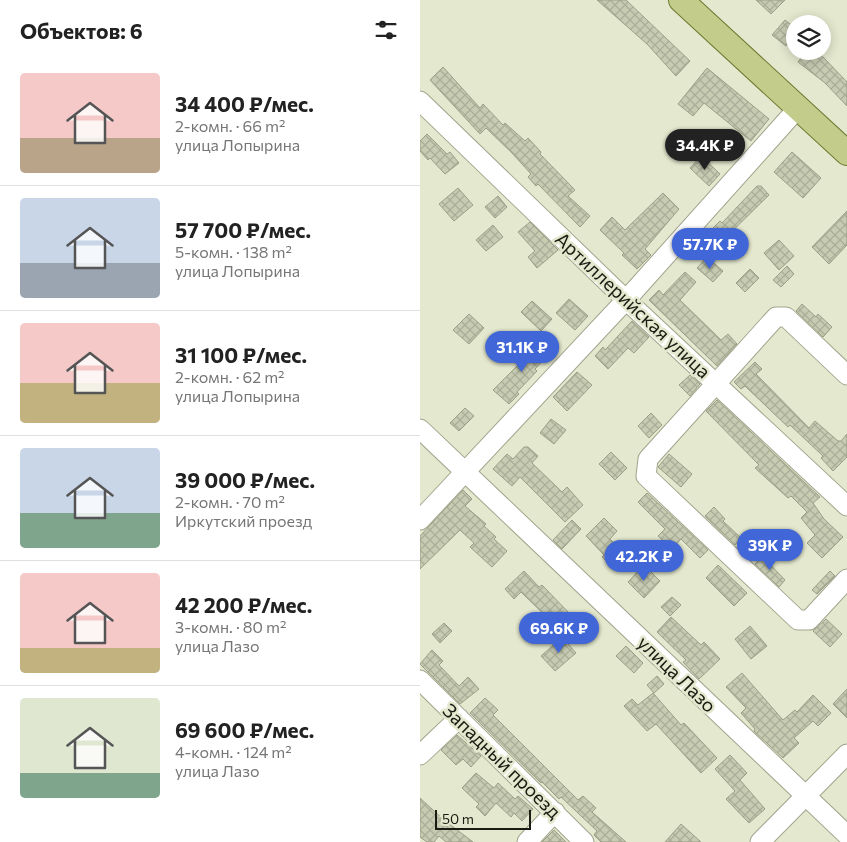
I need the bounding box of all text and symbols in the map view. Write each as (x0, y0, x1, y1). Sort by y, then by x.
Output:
map controls (786, 15, 831, 60)
button: layers (786, 15, 831, 60)
icon: filters (372, 16, 400, 44)
text: Объектов: 6 (20, 18, 143, 43)
text: 34 400 ₽/мес. (175, 91, 314, 116)
icon: home (60, 93, 120, 153)
text: 2-комн. · 66 m² (175, 116, 285, 135)
pin: 34.4K ₽ (659, 128, 751, 171)
text: улица Лопырина (175, 135, 300, 154)
text: 34.4K ₽ (676, 135, 734, 154)
text: 57 700 ₽/мес. (175, 217, 311, 242)
icon: home (60, 218, 120, 278)
street label: Артиллерийская улица (551, 227, 716, 383)
pin: 57.7K ₽ (664, 228, 756, 270)
text: 57.7K ₽ (683, 234, 737, 253)
text: 5-комн. · 138 m² (175, 242, 292, 261)
text: улица Лопырина (175, 261, 300, 280)
pin: 31.1K ₽ (476, 330, 568, 373)
text: 31.1K ₽ (496, 337, 548, 356)
text: 31 100 ₽/мес. (175, 342, 307, 367)
icon: home (60, 343, 120, 403)
text: 2-комн. · 62 m² (175, 367, 285, 386)
text: улица Лопырина (175, 386, 300, 405)
text: 39 000 ₽/мес. (175, 467, 315, 492)
icon: home (60, 468, 120, 528)
text: 2-комн. · 70 m² (175, 492, 285, 511)
text: Иркутский проезд (175, 511, 312, 530)
pin: 39K ₽ (735, 528, 805, 571)
text: 39K ₽ (748, 535, 792, 554)
pin: 42.2K ₽ (598, 540, 690, 582)
text: 42.2K ₽ (616, 546, 672, 565)
text: 42 200 ₽/мес. (175, 592, 312, 617)
icon: home (60, 593, 120, 653)
pin: 69.6K ₽ (513, 612, 605, 654)
text: 3-комн. · 80 m² (175, 617, 286, 636)
text: 69.6K ₽ (530, 618, 588, 637)
street label: улица Лазо (633, 631, 721, 717)
text: улица Лазо (175, 636, 259, 655)
street label: Западный проезд (439, 698, 566, 823)
text: 69 600 ₽/мес. (175, 717, 314, 742)
icon: home (60, 718, 120, 778)
text: 4-комн. · 124 m² (175, 742, 292, 761)
text: улица Лазо (175, 761, 259, 780)
scale bar (435, 807, 531, 830)
text: 50 m (442, 810, 474, 827)

